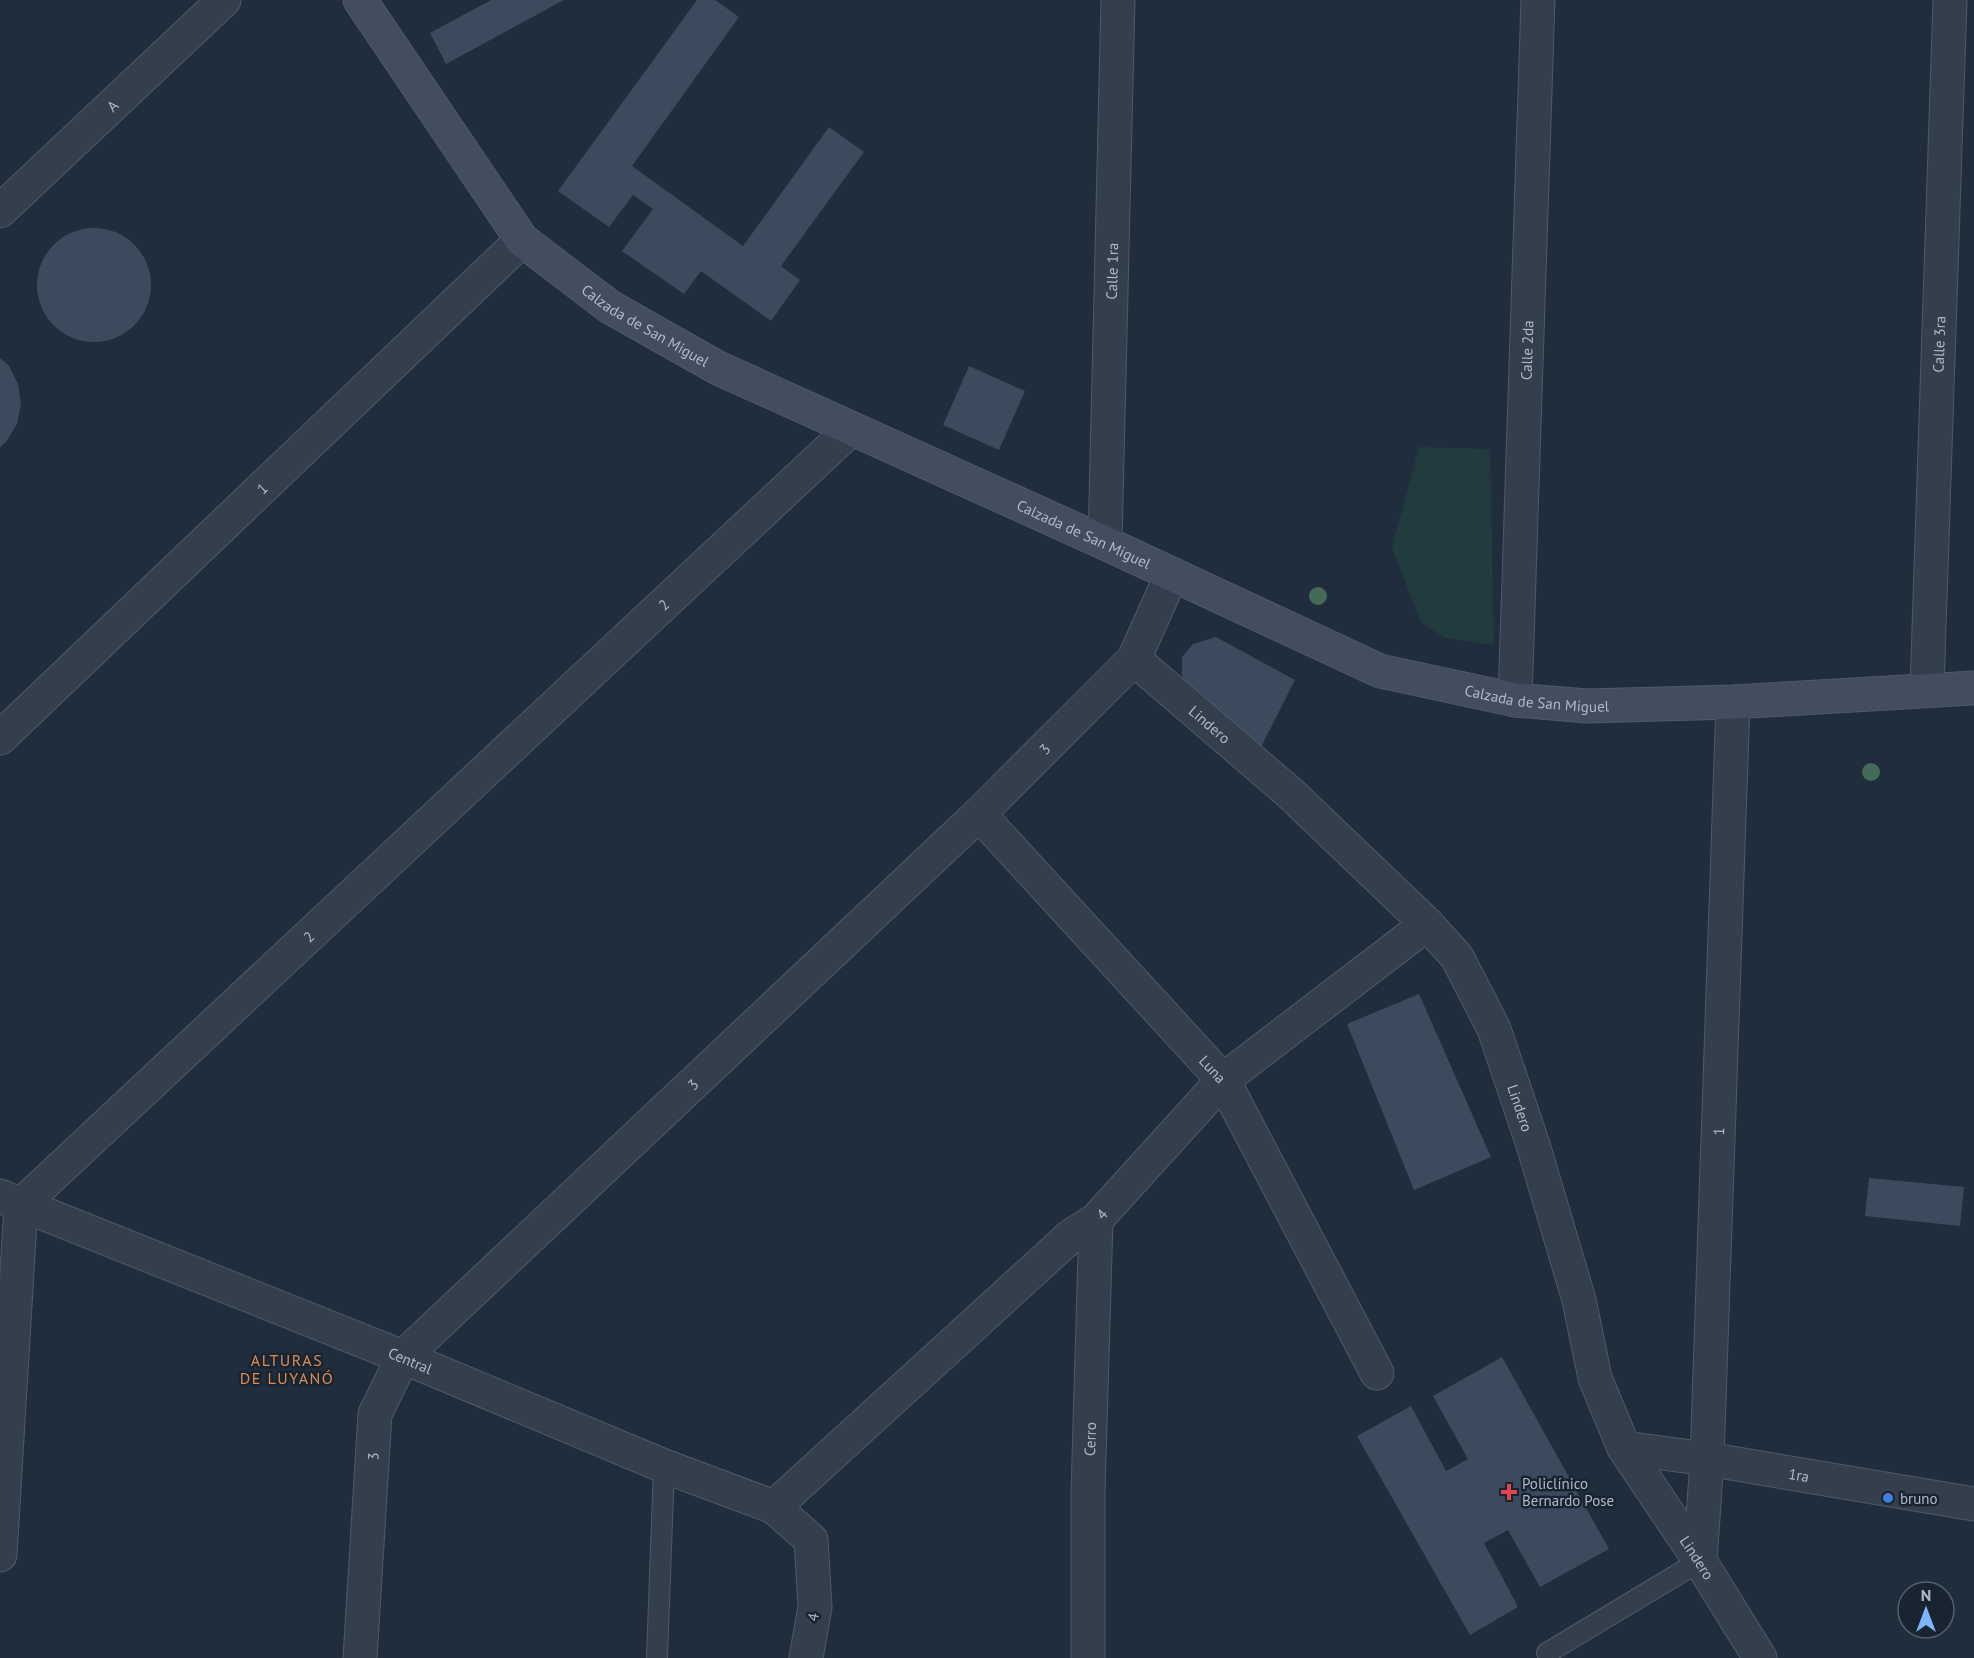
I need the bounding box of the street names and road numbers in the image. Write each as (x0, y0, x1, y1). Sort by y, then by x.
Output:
street label: A (102, 95, 122, 115)
street label: Calle 1ra (1101, 242, 1122, 300)
street label: Calzada de San Miguel (578, 280, 713, 371)
street label: Calle 3ra (1928, 315, 1949, 373)
street label: Calle 2da (1516, 320, 1537, 380)
street label: 1 (252, 478, 271, 498)
street label: Calzada de San Miguel (1014, 495, 1155, 573)
street label: 2 (654, 595, 673, 614)
street label: Calzada de San Miguel (1463, 680, 1610, 716)
street label: Lindero (1185, 701, 1235, 747)
street label: 3 (1035, 739, 1054, 758)
street label: 2 (299, 927, 318, 946)
street label: Luna (1195, 1051, 1230, 1087)
street label: 3 (683, 1074, 702, 1094)
street label: Lindero (1504, 1082, 1537, 1134)
street label: 1 (1709, 1127, 1728, 1136)
street label: 4 (1092, 1204, 1111, 1223)
street label: Central (386, 1343, 436, 1378)
street label: Cerro (1080, 1422, 1100, 1456)
street label: 3 (363, 1452, 382, 1461)
street label: 1ra (1787, 1463, 1811, 1486)
street label: Lindero (1676, 1532, 1719, 1583)
street label: 4 (803, 1611, 823, 1623)

